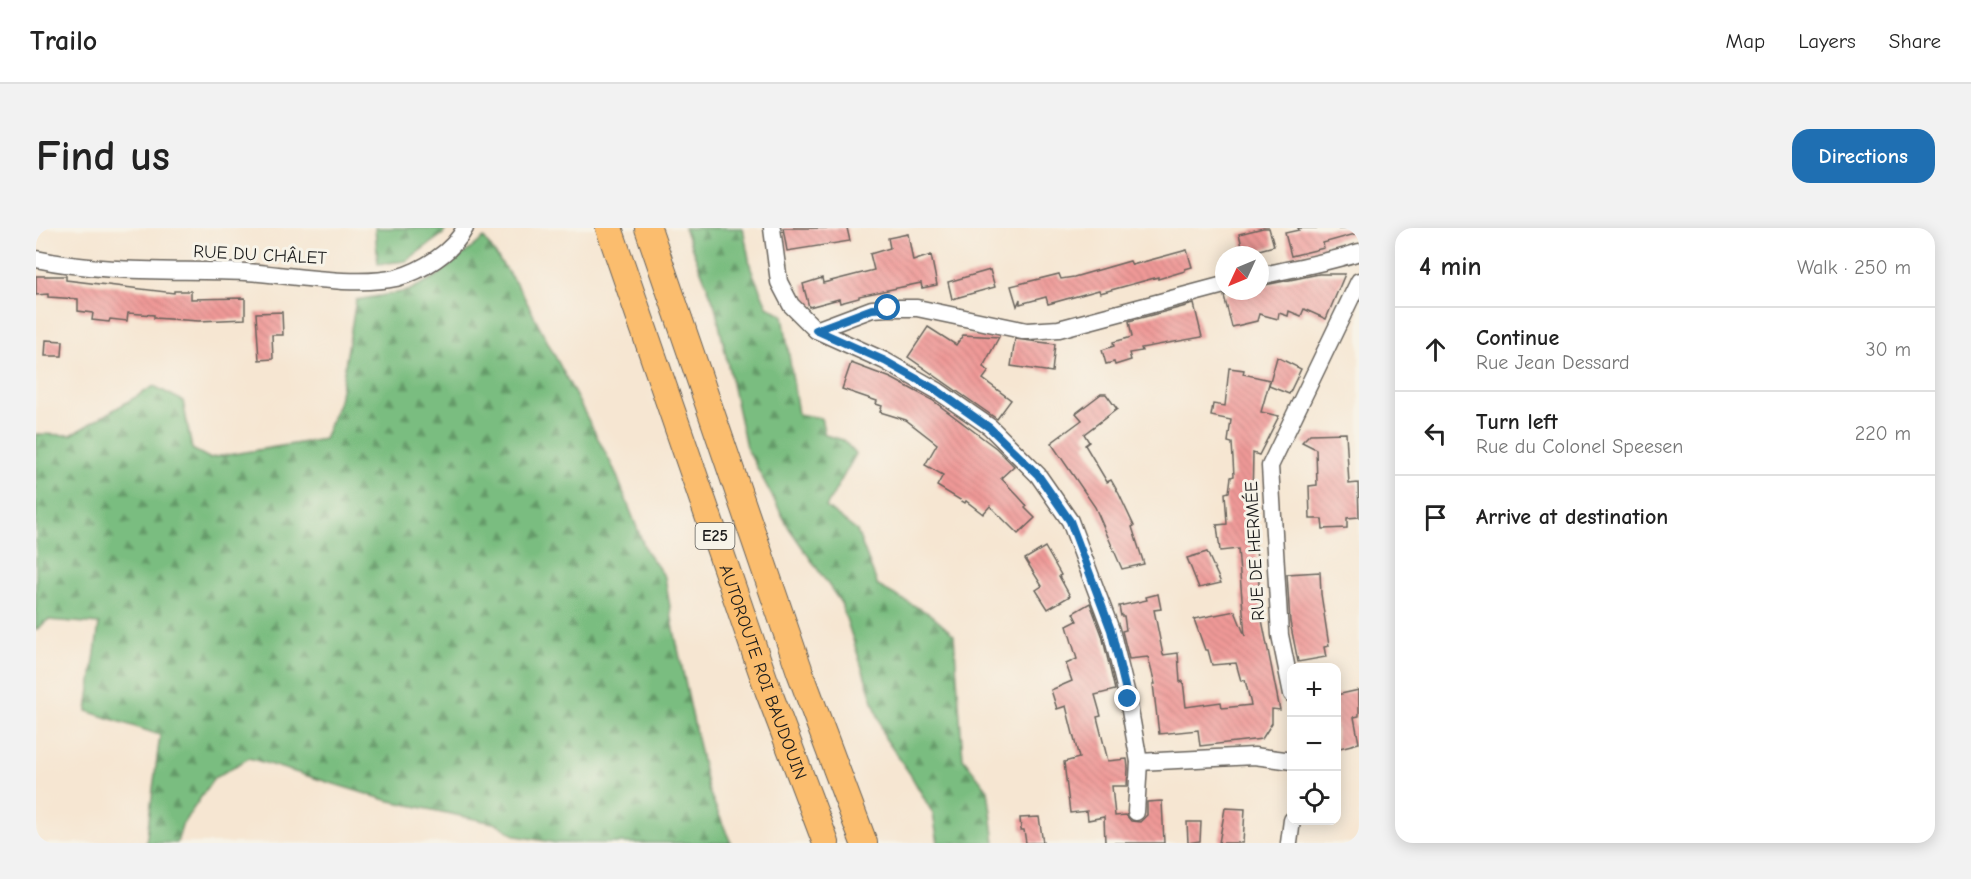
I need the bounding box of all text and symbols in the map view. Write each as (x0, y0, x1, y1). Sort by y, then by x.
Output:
text: Trailo (30, 25, 97, 57)
text: Map (1726, 29, 1765, 53)
text: Layers (1798, 29, 1856, 53)
text: Share (1889, 29, 1941, 53)
button: Directions (1792, 129, 1935, 183)
text: Find us (36, 132, 170, 181)
street label: RUE DU CHÂLET (193, 240, 328, 269)
north arrow (1215, 246, 1269, 300)
text: 4 min (1419, 252, 1482, 282)
text: Walk · 250 m (1797, 256, 1911, 279)
route start (874, 294, 900, 320)
text: Continue (1476, 325, 1559, 351)
icon: ahead (1419, 333, 1452, 366)
text: 30 m (1865, 338, 1911, 361)
text: Rue Jean Dessard (1476, 351, 1630, 374)
text: Turn left (1476, 409, 1558, 435)
icon: left (1419, 417, 1452, 450)
text: 220 m (1855, 422, 1911, 445)
text: Rue du Colonel Speesen (1476, 435, 1683, 458)
street label: RUE DE HERMÉE (1240, 481, 1269, 621)
icon: arrive (1419, 501, 1452, 534)
text: Arrive at destination (1476, 504, 1668, 530)
road number: E25 (696, 523, 734, 549)
street label: AUTOROUTE ROI BAUDOUIN (715, 562, 811, 783)
map controls (1287, 663, 1341, 825)
button: + (1287, 663, 1341, 717)
route end (1114, 685, 1140, 711)
button: − (1287, 717, 1341, 771)
button: locate (1287, 771, 1341, 825)

